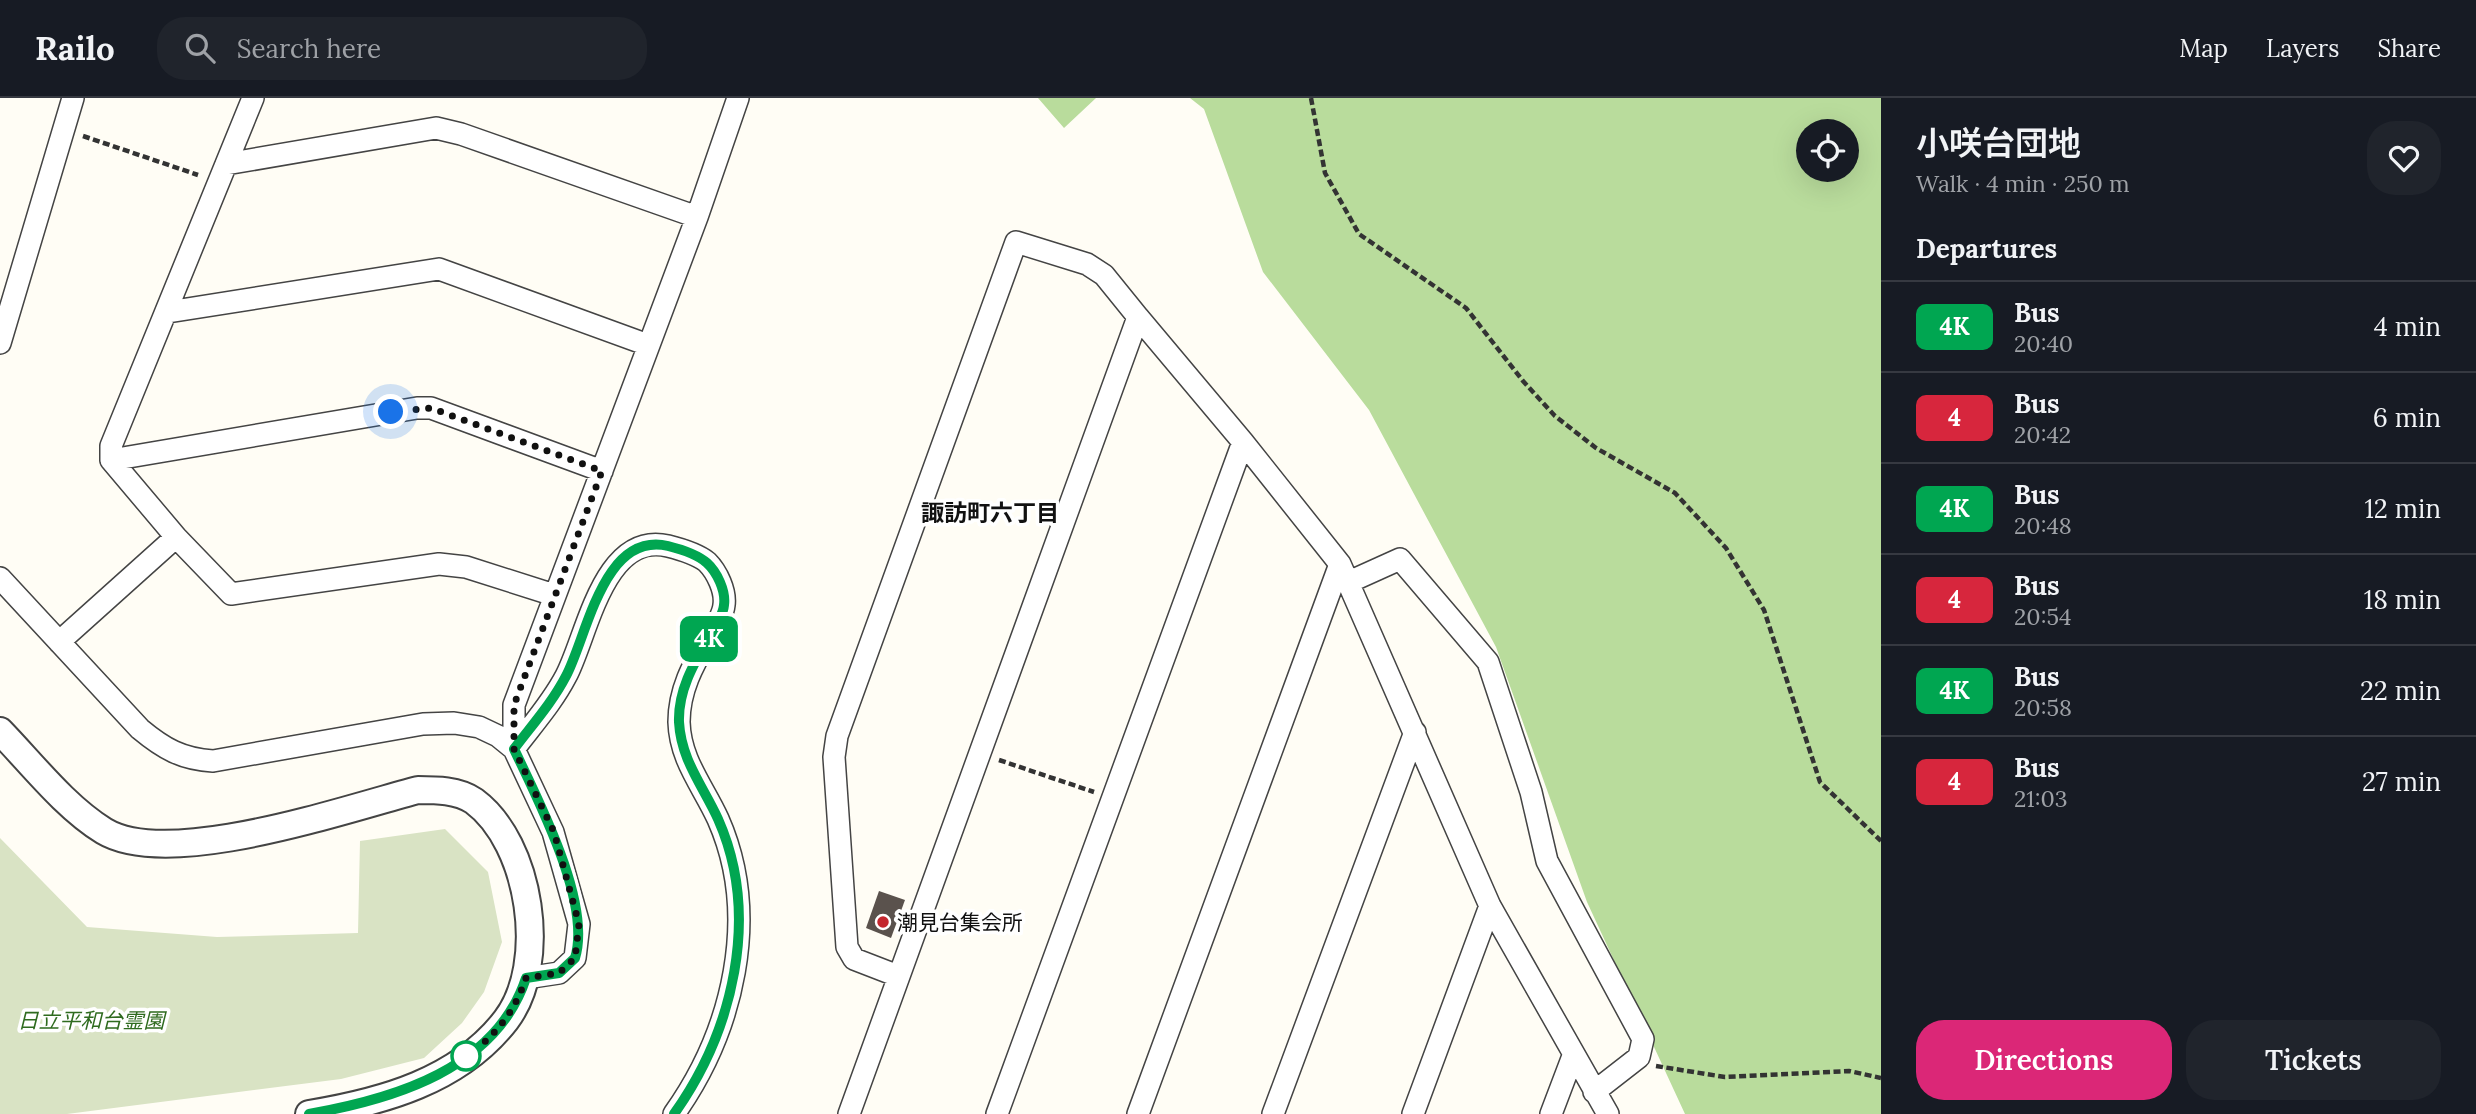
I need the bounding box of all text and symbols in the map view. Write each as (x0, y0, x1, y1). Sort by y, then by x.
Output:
search box (157, 17, 647, 80)
text: Railo (35, 27, 115, 69)
icon: search (181, 29, 219, 67)
text: Search here (237, 32, 381, 65)
text: Map (2179, 33, 2228, 64)
text: Layers (2266, 33, 2339, 64)
text: Share (2377, 33, 2441, 64)
map controls (1796, 119, 1859, 182)
button: locate (1796, 119, 1859, 182)
button: heart (2367, 121, 2441, 195)
text: 小咲台団地 (1916, 122, 2081, 164)
text: Walk · 4 min · 250 m (1916, 169, 2129, 198)
text: Departures (1916, 232, 2057, 265)
text: Bus (2014, 296, 2060, 329)
text: 4 min (2374, 310, 2441, 343)
text: 4K (1939, 311, 1970, 342)
text: 20:40 (2014, 329, 2073, 358)
text: Bus (2014, 387, 2060, 420)
your location (373, 394, 408, 429)
text: 6 min (2373, 401, 2441, 434)
text: 4 (1948, 402, 1961, 433)
text: 20:42 (2014, 420, 2071, 449)
text: Bus (2014, 478, 2060, 511)
text: 12 min (2364, 492, 2441, 525)
text: 4K (1939, 493, 1970, 524)
district label: 諏訪町六丁目 (921, 498, 1059, 527)
text: 20:48 (2014, 511, 2072, 540)
text: Bus (2014, 569, 2060, 602)
text: 18 min (2364, 583, 2441, 616)
text: 4 (1948, 584, 1961, 615)
text: 20:54 (2014, 602, 2071, 631)
line badge: 4K (678, 616, 740, 662)
text: 4K (694, 623, 724, 654)
text: Bus (2014, 660, 2060, 693)
text: 22 min (2360, 674, 2441, 707)
text: 4K (1939, 675, 1970, 706)
text: 20:58 (2014, 693, 2072, 722)
text: Bus (2014, 751, 2060, 784)
text: 27 min (2362, 765, 2441, 798)
text: 4 (1948, 766, 1961, 797)
text: 21:03 (2014, 784, 2068, 813)
place label: 潮見台集会所 (897, 909, 1023, 936)
marker: 潮見台集会所 (875, 914, 891, 930)
park label: 日立平和台霊園 (18, 1007, 167, 1034)
button: Directions (1916, 1020, 2172, 1100)
button: Tickets (2186, 1020, 2441, 1100)
unlabelled marker (451, 1041, 481, 1071)

